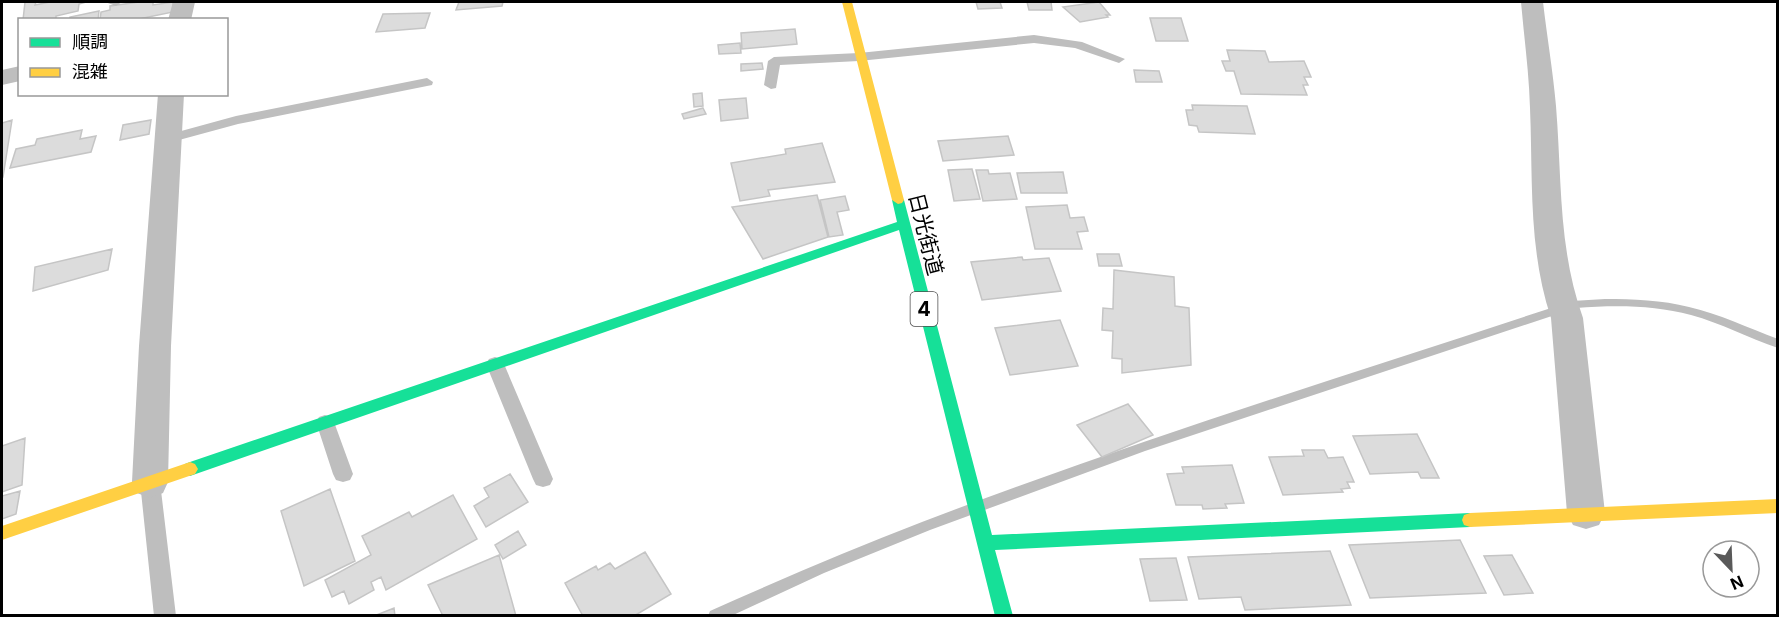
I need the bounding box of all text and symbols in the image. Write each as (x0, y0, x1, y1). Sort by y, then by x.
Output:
legend (18, 18, 228, 96)
text: 順調 (72, 31, 108, 52)
text: 混雑 (72, 61, 108, 82)
street label: 日光街道 (904, 190, 948, 278)
road number: 4 (910, 292, 938, 326)
north arrow (1701, 539, 1761, 599)
text: N (1727, 571, 1746, 594)

